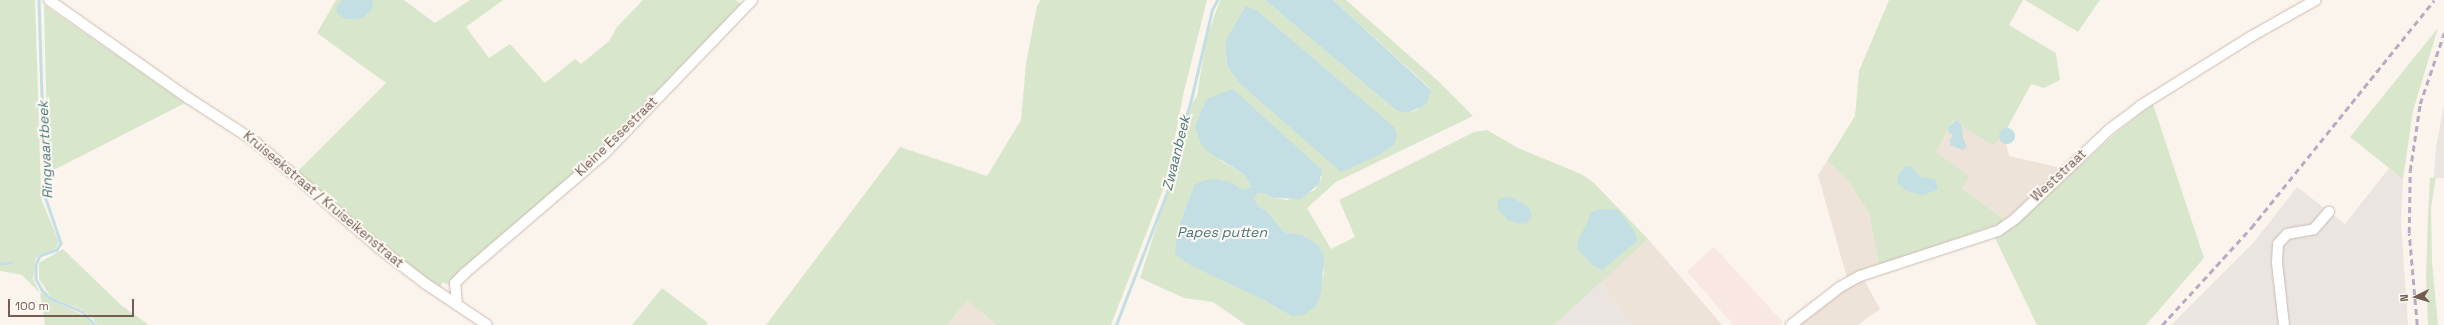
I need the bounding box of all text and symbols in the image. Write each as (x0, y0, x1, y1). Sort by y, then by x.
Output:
street label: Kleine Essestraat (573, 94, 661, 180)
water label: Ringvaartbeek (34, 101, 56, 199)
water label: Zwaanbeek (1159, 114, 1193, 192)
street label: Kruiseekstraat / Kruiseikenstraat (240, 128, 406, 272)
street label: Weststraat (2028, 147, 2090, 205)
water label: Papes putten (1177, 224, 1267, 240)
north arrow (2396, 277, 2436, 317)
scale bar (10, 291, 136, 317)
text: N (2397, 294, 2411, 302)
text: 100 m (15, 298, 49, 314)

